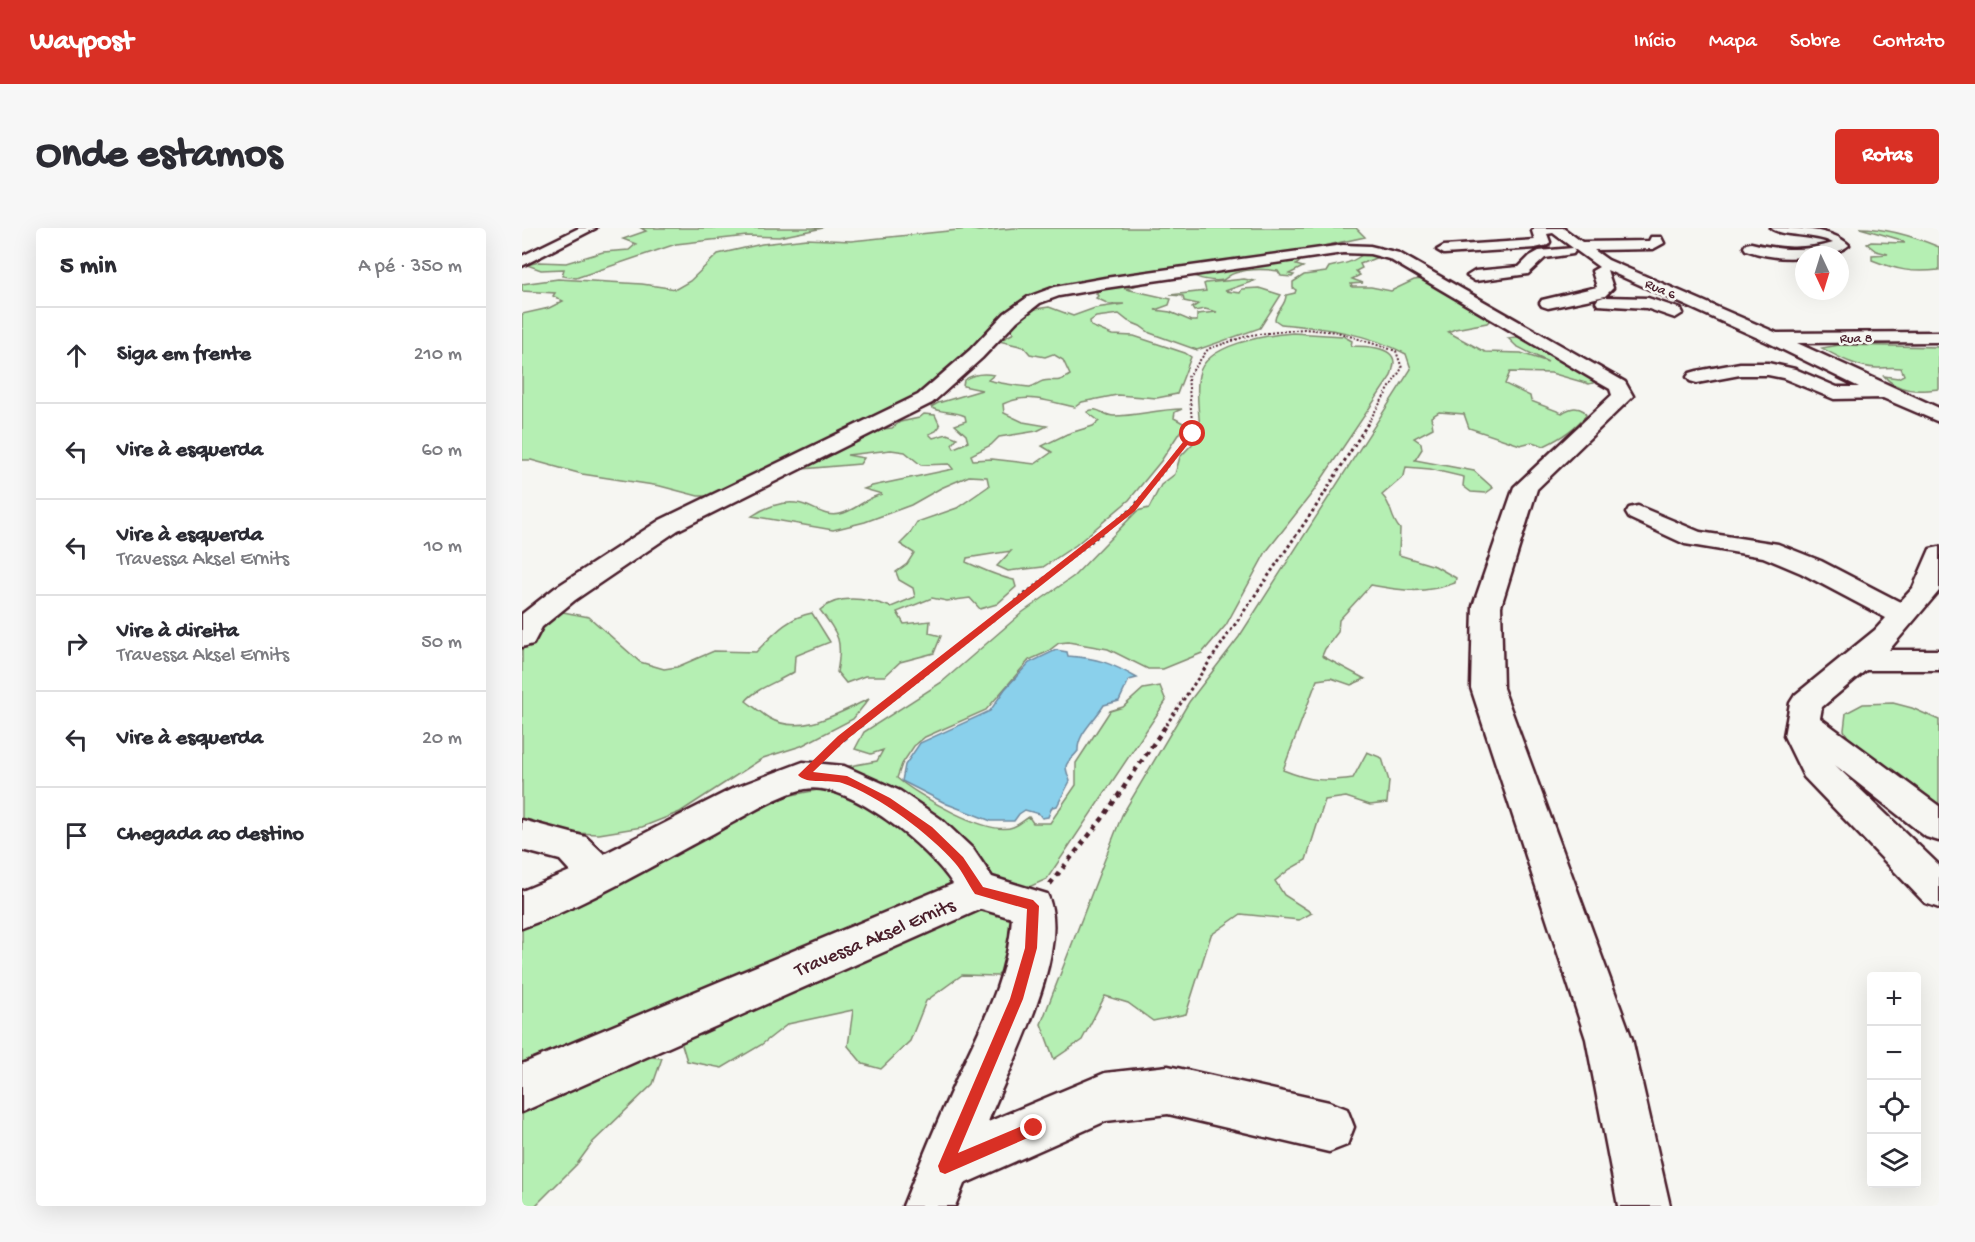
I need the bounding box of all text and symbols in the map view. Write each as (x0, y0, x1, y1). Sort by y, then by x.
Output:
text: Waypost (30, 26, 133, 59)
text: Início (1634, 30, 1676, 55)
text: Mapa (1709, 30, 1757, 55)
text: Sobre (1790, 30, 1840, 55)
text: Contato (1873, 30, 1945, 55)
button: Rotas (1835, 129, 1939, 184)
text: Onde estamos (36, 132, 282, 181)
north arrow (1795, 246, 1849, 300)
text: 5 min (60, 252, 116, 283)
text: A pé · 350 m (358, 256, 462, 279)
street label: Rua 6 (1642, 276, 1679, 305)
street label: Rua 8 (1840, 331, 1873, 348)
icon: ahead (60, 339, 93, 372)
text: Siga em frente (117, 342, 251, 368)
text: 210 m (414, 344, 462, 367)
route start (1179, 420, 1205, 446)
icon: left (60, 435, 93, 468)
text: Vire à esquerda (117, 438, 263, 464)
text: 60 m (422, 440, 462, 463)
text: Vire à esquerda (117, 523, 263, 549)
icon: left (60, 531, 93, 564)
text: 10 m (424, 536, 462, 559)
text: Travessa Aksel Ernits (117, 549, 289, 572)
text: Vire à direita (117, 619, 239, 645)
icon: right (60, 627, 93, 660)
text: 50 m (421, 632, 462, 655)
text: Travessa Aksel Ernits (117, 645, 289, 668)
icon: left (60, 723, 93, 756)
text: Vire à esquerda (117, 726, 263, 752)
text: 20 m (422, 728, 462, 751)
icon: arrive (60, 819, 93, 852)
text: Chegada ao destino (117, 822, 304, 848)
street label: Travessa Aksel Ernits (791, 895, 960, 984)
map controls (1867, 972, 1921, 1188)
button: + (1867, 972, 1921, 1026)
button: − (1867, 1026, 1921, 1080)
button: locate (1867, 1080, 1921, 1134)
route end (1020, 1114, 1046, 1140)
button: layers (1867, 1134, 1921, 1188)

